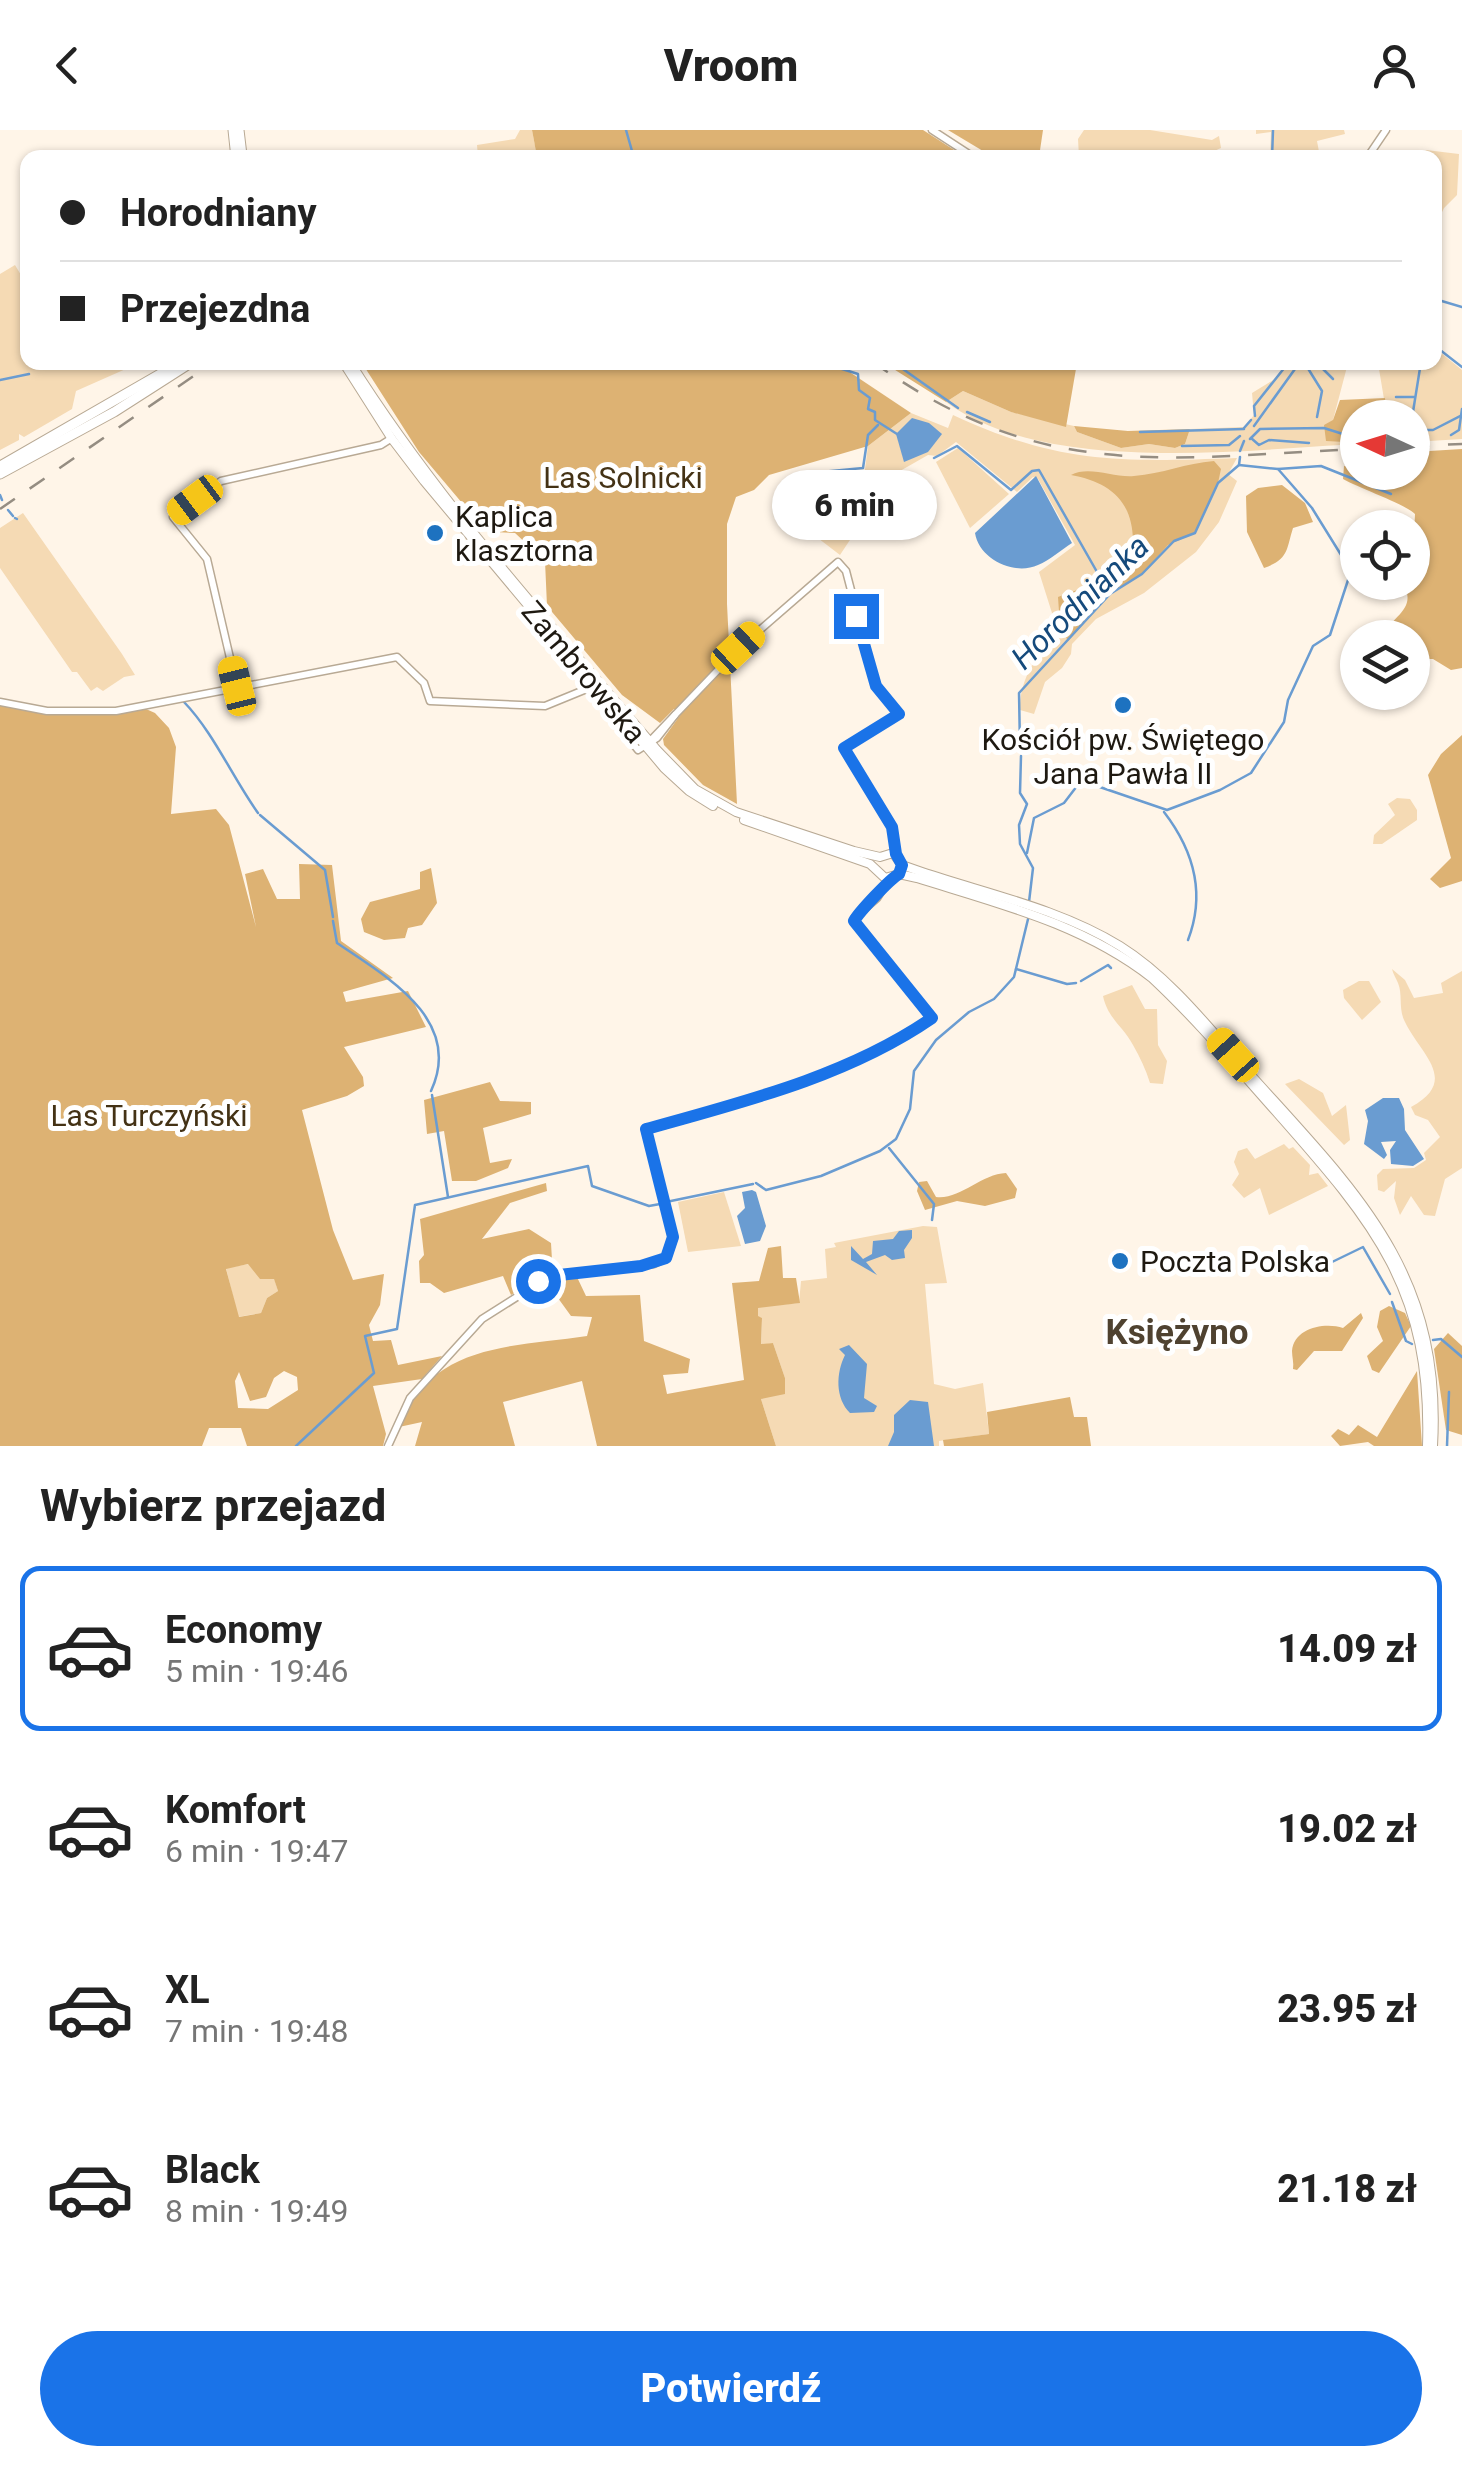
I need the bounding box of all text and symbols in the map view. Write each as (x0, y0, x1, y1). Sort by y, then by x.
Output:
icon: back (40, 38, 95, 93)
icon: person (1367, 38, 1422, 93)
text: Vroom (664, 39, 798, 92)
text: Horodniany (120, 191, 317, 235)
text: Przejezdna (120, 287, 310, 331)
north arrow (1340, 400, 1430, 490)
map controls (1340, 400, 1430, 710)
park label: Las Solnicki (543, 460, 703, 495)
car (162, 470, 228, 530)
callout: 6 min (774, 471, 938, 541)
text: 6 min (814, 486, 895, 524)
place label: Kaplica klasztorna (455, 499, 594, 568)
button: locate (1340, 510, 1430, 600)
marker: Kaplica klasztorna (424, 522, 446, 544)
water label: Horodnianka (1003, 527, 1157, 677)
street label: Zambrowska (515, 594, 653, 750)
route end (834, 594, 879, 639)
car (706, 617, 770, 679)
button: layers (1340, 620, 1430, 710)
car (215, 653, 259, 719)
marker: Kościół pw. Świętego Jana Pawła II (1112, 694, 1134, 716)
place label: Kościół pw. Świętego Jana Pawła II (982, 722, 1264, 791)
car (1202, 1023, 1264, 1087)
park label: Las Turczyński (50, 1098, 248, 1133)
place label: Poczta Polska (1140, 1244, 1330, 1279)
marker: Poczta Polska (1109, 1250, 1131, 1272)
route start (516, 1259, 561, 1304)
district label: Księżyno (1105, 1312, 1249, 1353)
text: Wybierz przejazd (40, 1479, 386, 1532)
icon: car (45, 1604, 135, 1694)
text: Economy (165, 1608, 322, 1652)
text: 14.09 zł (1277, 1627, 1417, 1671)
text: 5 min · 19:46 (165, 1652, 348, 1690)
icon: car (45, 1784, 135, 1874)
text: Komfort (165, 1788, 306, 1832)
text: 19.02 zł (1277, 1807, 1417, 1851)
text: 6 min · 19:47 (165, 1832, 348, 1870)
icon: car (45, 1964, 135, 2054)
text: XL (165, 1968, 210, 2012)
text: 23.95 zł (1277, 1987, 1417, 2031)
text: 7 min · 19:48 (165, 2012, 348, 2050)
icon: car (45, 2144, 135, 2234)
text: Black (165, 2148, 260, 2192)
text: 21.18 zł (1277, 2167, 1417, 2211)
text: 8 min · 19:49 (165, 2192, 348, 2230)
button: Potwierdź (40, 2331, 1422, 2446)

